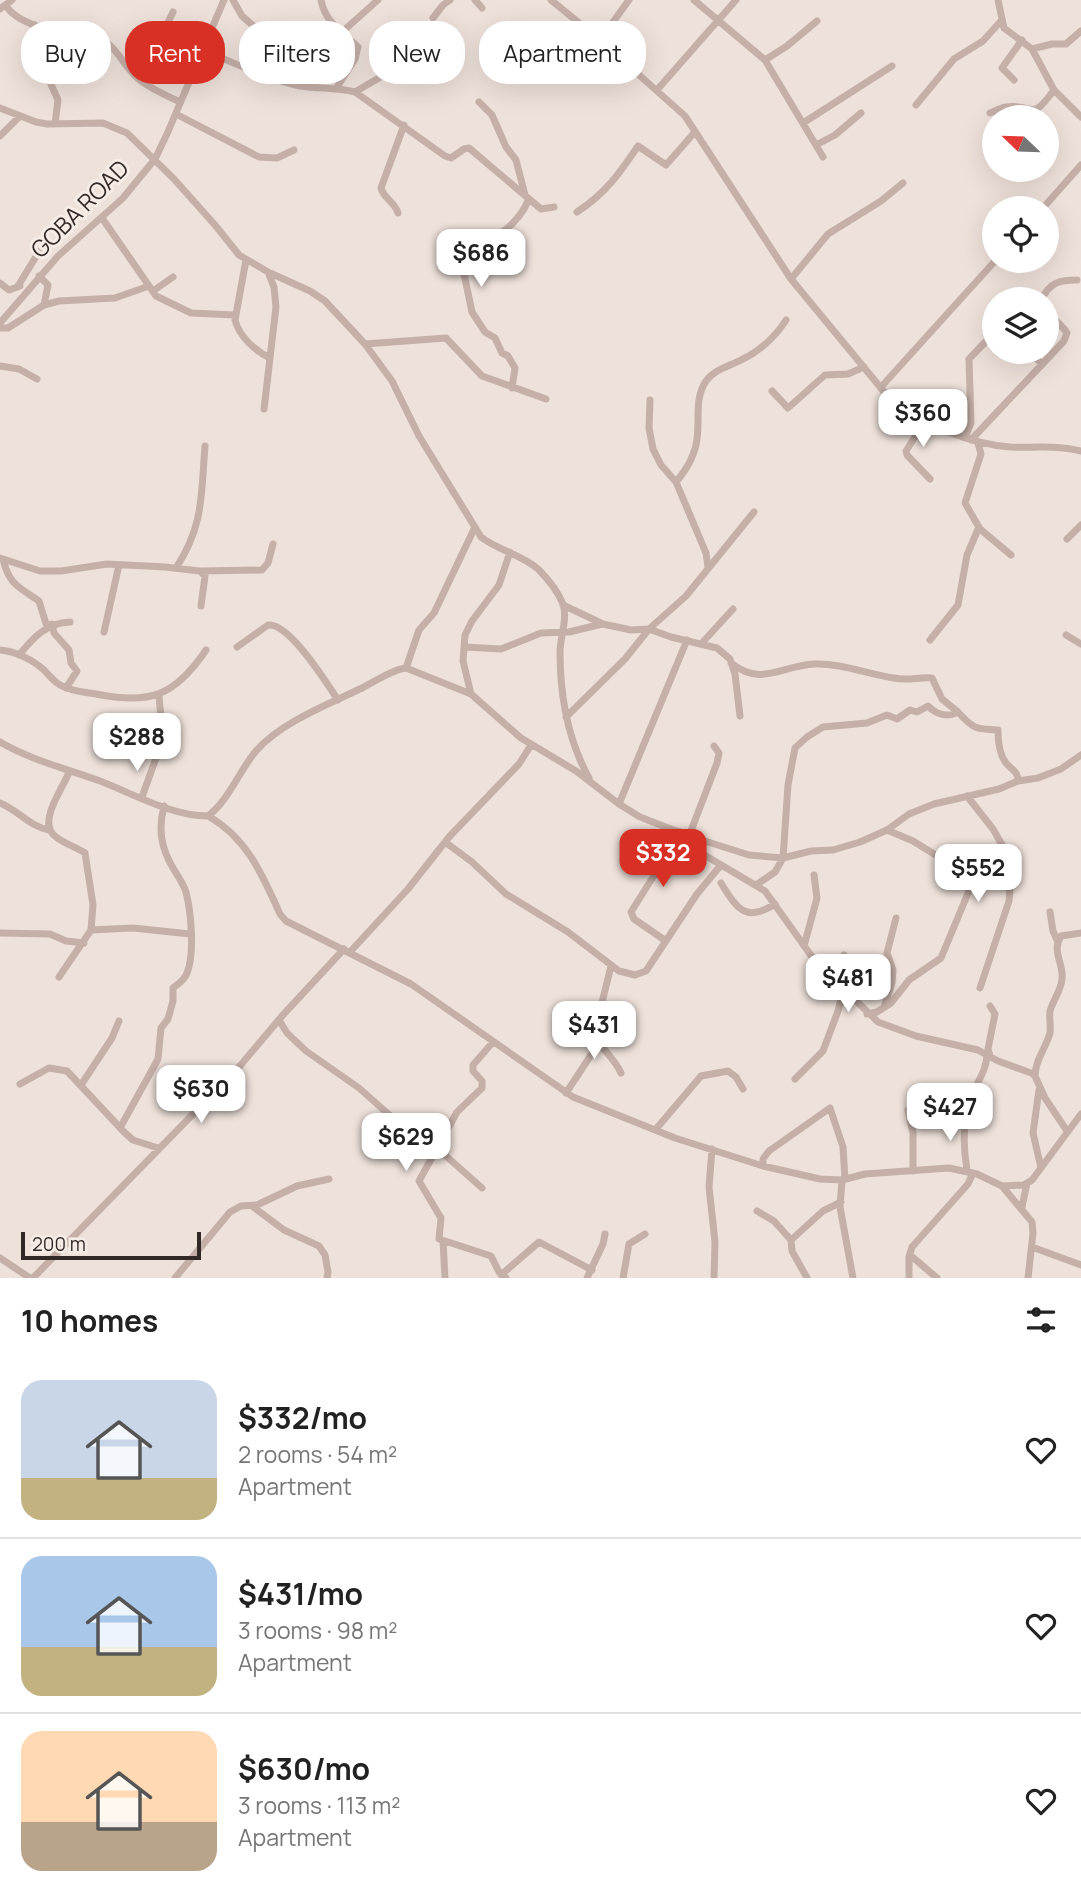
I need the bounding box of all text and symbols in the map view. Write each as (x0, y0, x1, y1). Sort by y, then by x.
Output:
chip: Buy (21, 21, 111, 84)
chip: Rent (125, 21, 225, 84)
chip: Filters (239, 21, 355, 84)
chip: New (369, 21, 465, 84)
chip: Apartment (479, 21, 646, 84)
north arrow (982, 105, 1059, 182)
map controls (982, 105, 1059, 364)
street label: GOBA ROAD (23, 152, 135, 264)
button: locate (982, 196, 1059, 273)
pin: $686 (440, 230, 522, 289)
text: $686 (452, 236, 510, 268)
button: layers (982, 287, 1059, 364)
pin: $360 (882, 390, 964, 449)
text: $360 (894, 396, 952, 428)
pin: $288 (96, 714, 178, 773)
text: $288 (109, 720, 165, 752)
pin: $332 (622, 830, 704, 889)
text: $332 (636, 836, 690, 868)
pin: $552 (937, 844, 1019, 904)
text: $552 (951, 851, 1005, 883)
pin: $481 (807, 954, 889, 1014)
text: $481 (822, 961, 874, 993)
pin: $431 (553, 1002, 635, 1061)
text: $431 (568, 1008, 620, 1040)
pin: $630 (160, 1066, 242, 1125)
text: $630 (172, 1072, 230, 1104)
pin: $427 (909, 1084, 991, 1143)
text: $427 (923, 1090, 977, 1122)
pin: $629 (365, 1114, 447, 1173)
text: $629 (378, 1120, 434, 1152)
scale bar (21, 1229, 201, 1261)
text: 200 m (32, 1231, 86, 1257)
text: 10 homes (21, 1300, 158, 1341)
icon: filters (1022, 1301, 1060, 1339)
text: $332/mo (238, 1397, 367, 1438)
icon: home (77, 1408, 161, 1492)
icon: heart (1022, 1431, 1060, 1469)
text: 2 rooms · 54 m² (238, 1438, 397, 1470)
text: Apartment (238, 1470, 352, 1502)
text: $431/mo (238, 1573, 363, 1614)
icon: home (77, 1584, 161, 1668)
icon: heart (1022, 1607, 1060, 1645)
text: 3 rooms · 98 m² (238, 1614, 398, 1646)
text: Apartment (238, 1646, 352, 1678)
text: $630/mo (238, 1748, 370, 1789)
icon: home (77, 1759, 161, 1843)
icon: heart (1022, 1782, 1060, 1820)
text: 3 rooms · 113 m² (238, 1789, 401, 1821)
text: Apartment (238, 1821, 352, 1853)

